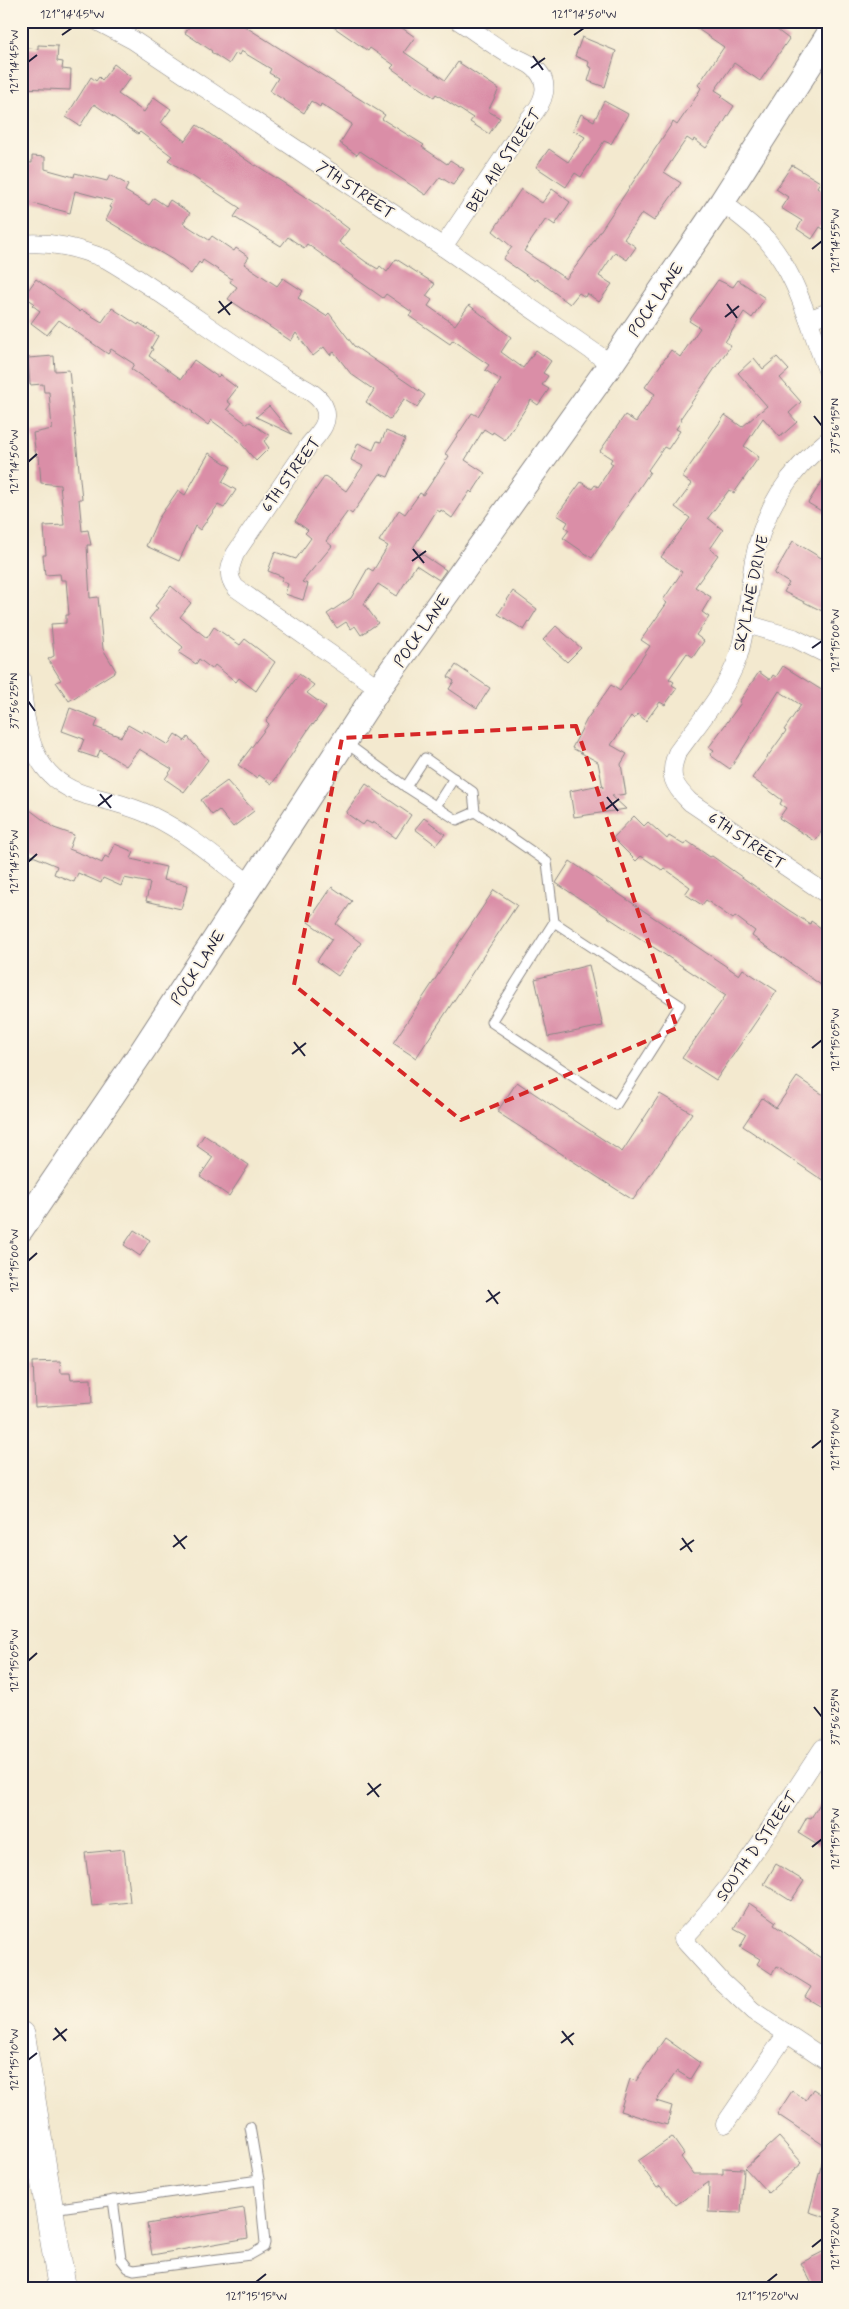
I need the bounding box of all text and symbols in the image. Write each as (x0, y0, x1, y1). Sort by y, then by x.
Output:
text: 121°14'45"W (40, 7, 104, 23)
text: 121°14'50"W (552, 7, 617, 23)
text: 121°14'45"W (7, 30, 23, 94)
street label: BEL AIR STREET (462, 104, 547, 217)
street label: 7TH STREET (312, 156, 398, 224)
text: 121°14'55"W (828, 209, 844, 273)
street label: POCK LANE (624, 259, 689, 341)
text: 37°56'15"N (828, 398, 844, 454)
text: 121°14'50"W (7, 429, 23, 494)
street label: 6TH STREET (257, 433, 326, 517)
street label: SKYLINE DRIVE (729, 533, 774, 653)
street label: POCK LANE (389, 590, 455, 672)
text: 121°15'00"W (828, 609, 844, 673)
text: 37°56'25"N (7, 673, 23, 729)
street label: 6TH STREET (704, 808, 789, 875)
text: 121°14'55"W (7, 830, 23, 894)
street label: POCK LANE (166, 926, 230, 1009)
text: 121°15'05"W (828, 1008, 844, 1072)
text: 121°15'00"W (7, 1229, 23, 1293)
text: 121°15'10"W (828, 1409, 844, 1471)
text: 121°15'05"W (7, 1629, 23, 1693)
text: 37°56'25"N (828, 1689, 844, 1745)
street label: SOUTH D STREET (712, 1787, 803, 1906)
text: 121°15'15"W (828, 1808, 844, 1870)
text: 121°15'10"W (7, 2029, 23, 2091)
text: 121°15'20"W (828, 2208, 844, 2270)
text: 121°15'15"W (225, 2289, 287, 2305)
text: 121°15'20"W (736, 2289, 798, 2305)

